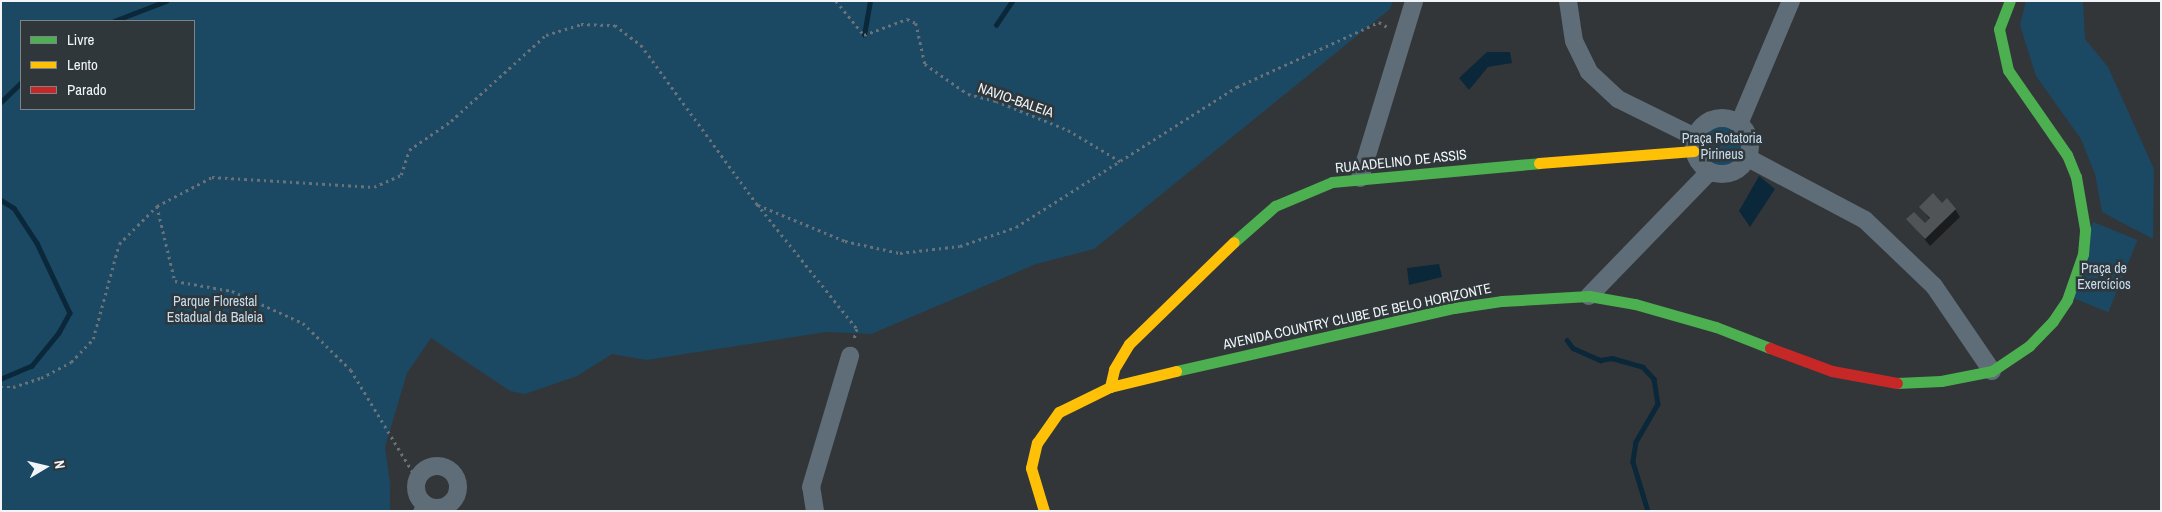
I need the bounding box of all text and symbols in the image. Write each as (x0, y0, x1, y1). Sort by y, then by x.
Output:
legend (20, 20, 195, 110)
text: Livre (67, 29, 94, 50)
text: Lento (67, 54, 98, 75)
text: Parado (67, 79, 107, 100)
street label: NAVIO-BALEIA (976, 79, 1056, 121)
park label: Praça Rotatoria Pirineus (1682, 130, 1762, 162)
street label: RUA ADELINO DE ASSIS (1333, 146, 1469, 176)
park label: Praça de Exercícios (2077, 260, 2131, 292)
street label: AVENIDA COUNTRY CLUBE DE BELO HORIZONTE (1221, 279, 1493, 353)
park label: Parque Florestal Estadual da Baleia (167, 293, 263, 326)
north arrow (20, 442, 70, 492)
text: N (50, 459, 69, 470)

